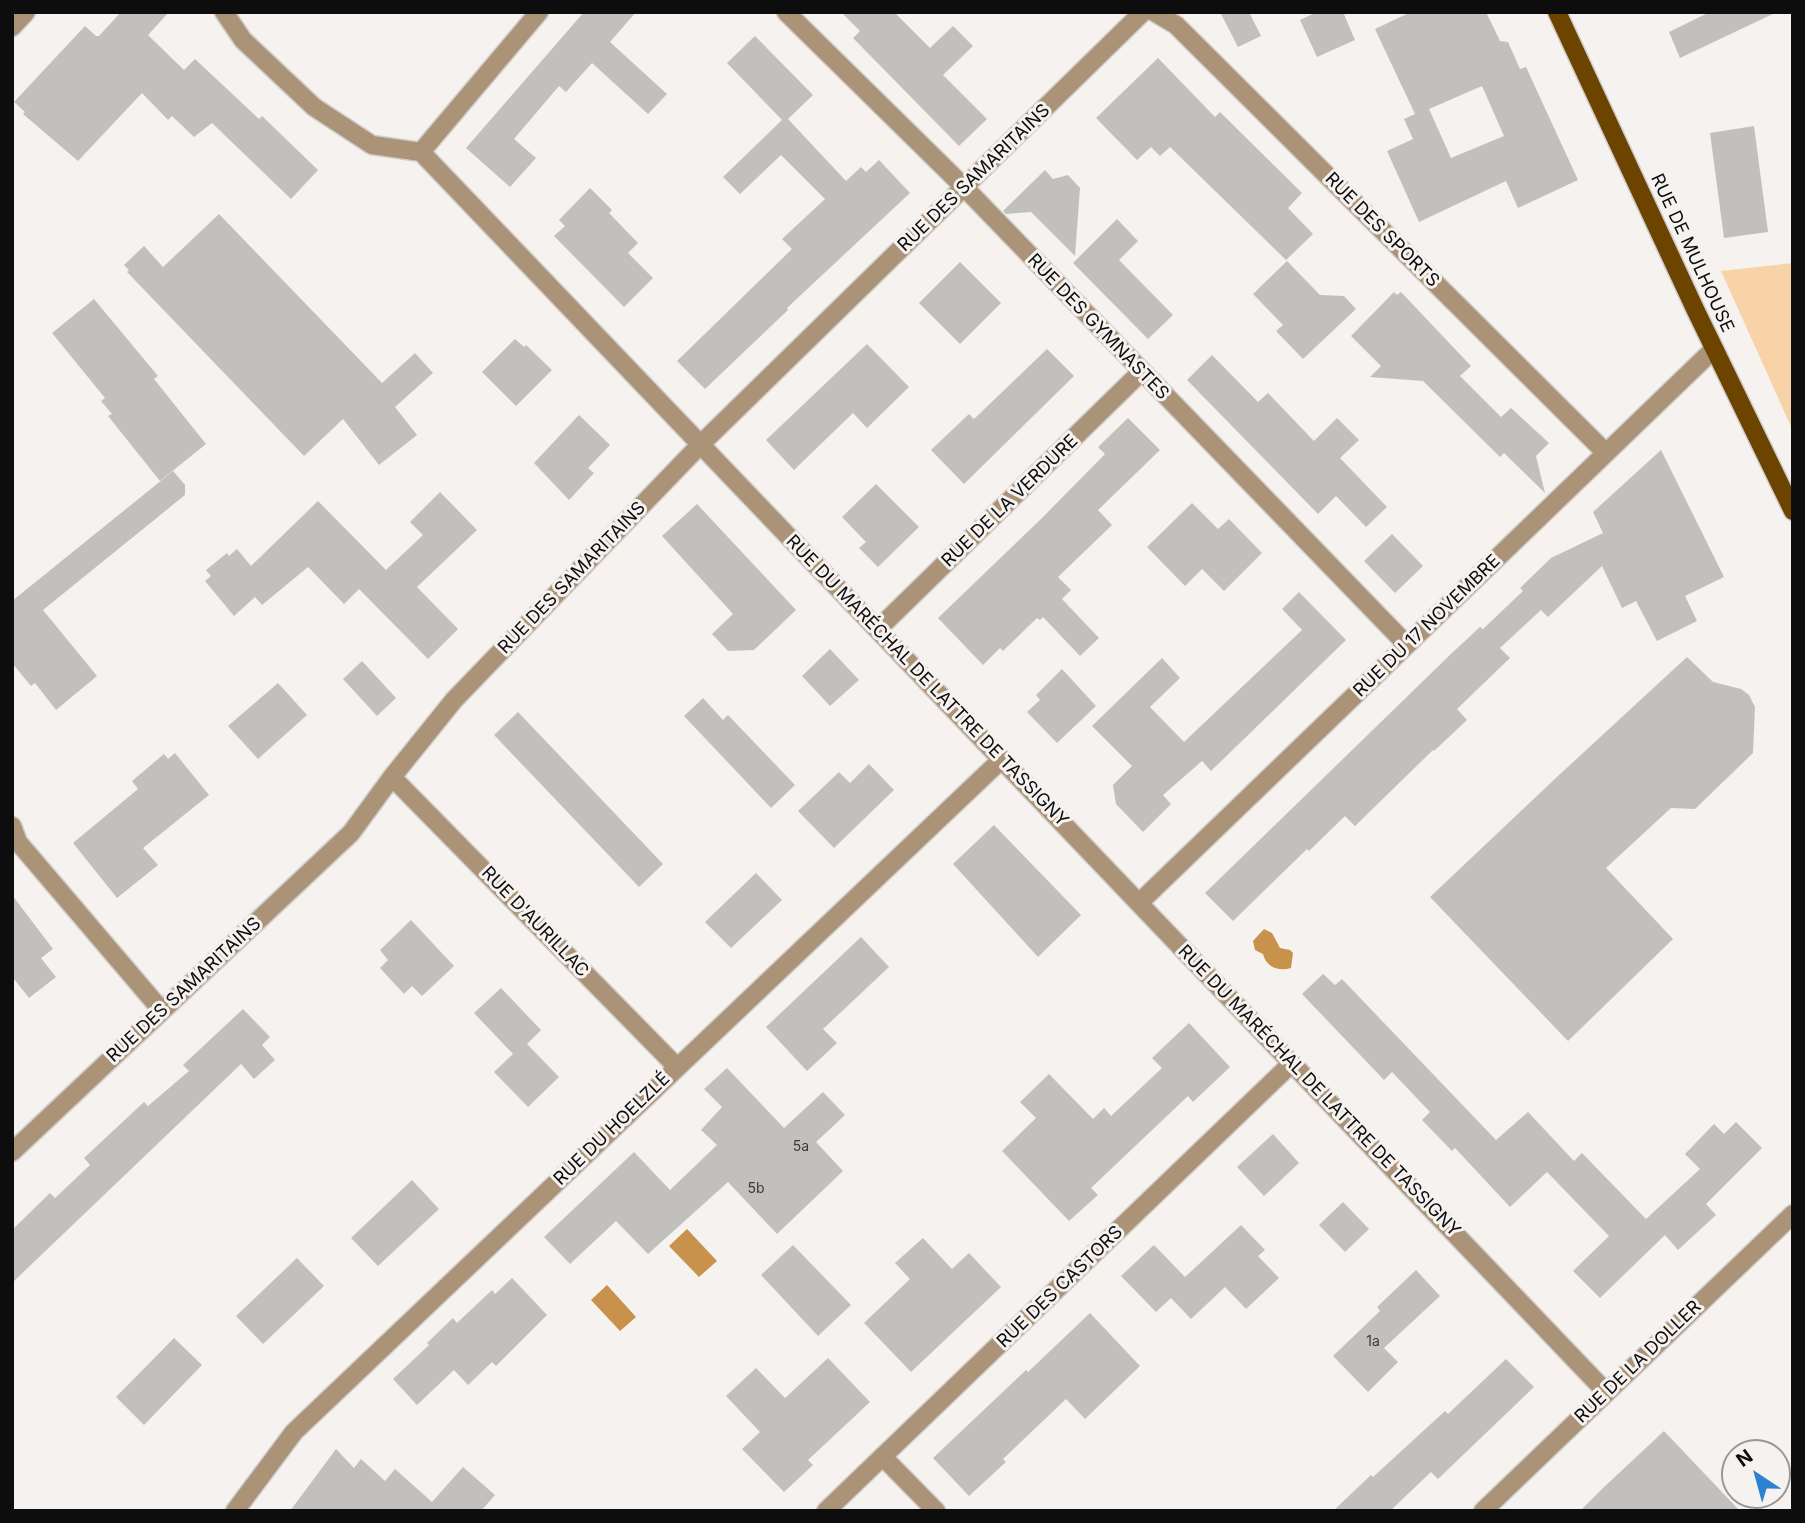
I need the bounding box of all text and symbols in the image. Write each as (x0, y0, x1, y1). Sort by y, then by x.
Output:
street label: RUE DES SAMARITAINS (894, 100, 1054, 256)
street label: RUE DES SPORTS (1320, 168, 1444, 292)
street label: RUE DE MULHOUSE (1646, 170, 1738, 336)
street label: RUE DES GYMNASTES (1023, 250, 1173, 404)
street label: RUE DE LA VERDURE (937, 430, 1083, 572)
street label: RUE DES SAMARITAINS (494, 498, 650, 658)
street label: RUE DU MARÉCHAL DE LATTRE DE TASSIGNY (781, 531, 1073, 831)
street label: RUE DU 17 NOVEMBRE (1349, 550, 1505, 702)
street label: RUE D'AURILLAC (477, 862, 593, 982)
street label: RUE DES SAMARITAINS (102, 913, 266, 1067)
street label: RUE DU MARÉCHAL DE LATTRE DE TASSIGNY (1173, 941, 1465, 1241)
street label: RUE DU HOELZLÉ (550, 1068, 674, 1190)
house number: 5a (793, 1139, 809, 1155)
house number: 5b (747, 1181, 765, 1197)
street label: RUE DES CASTORS (993, 1222, 1127, 1352)
street label: RUE DE LA DOLLER (1570, 1296, 1706, 1428)
house number: 1a (1366, 1334, 1380, 1350)
north arrow (1721, 1439, 1791, 1509)
text: N (1732, 1445, 1757, 1472)

